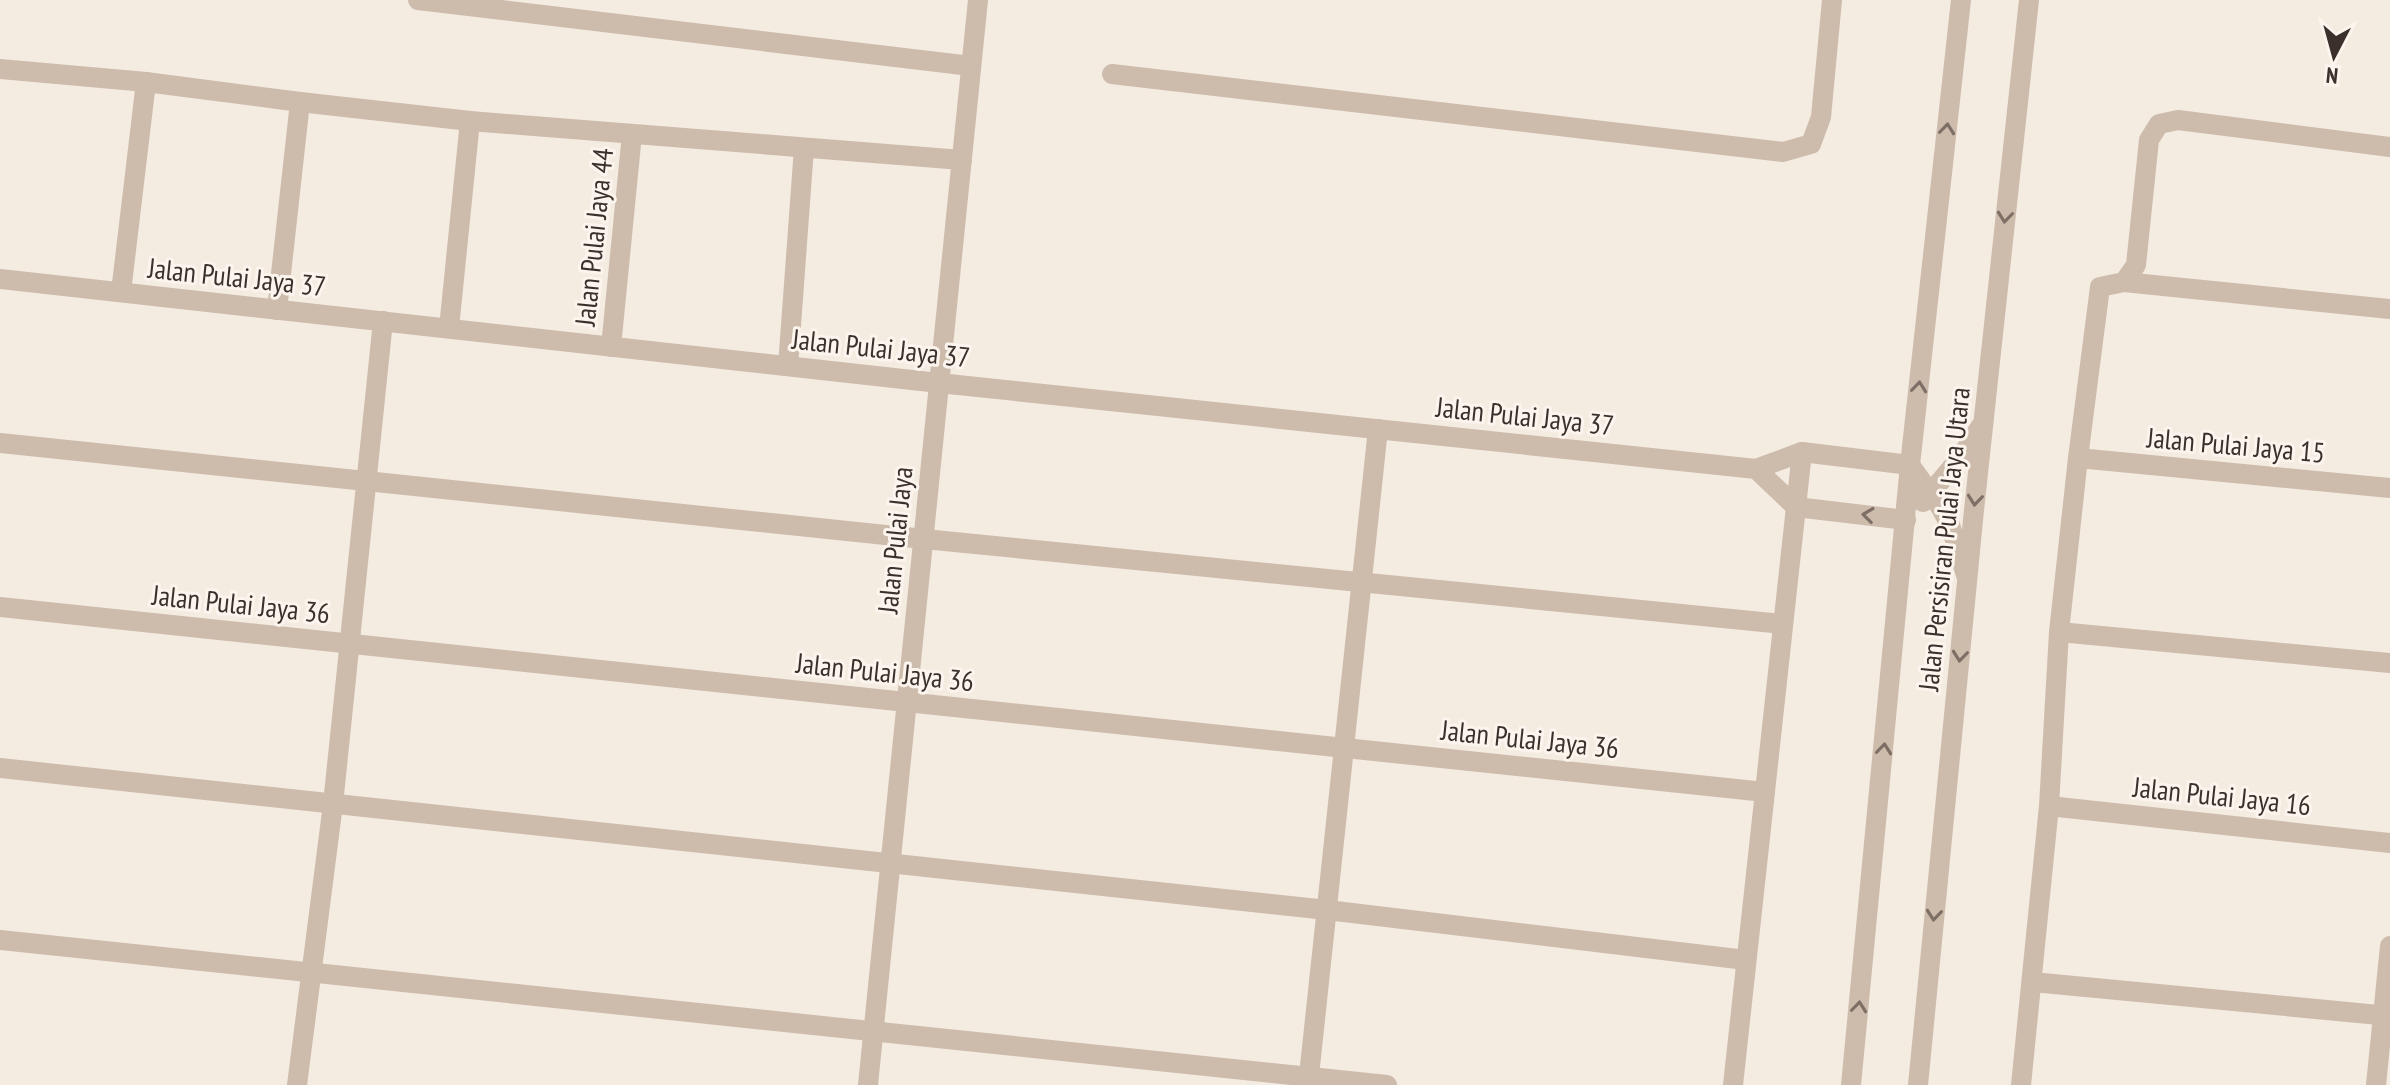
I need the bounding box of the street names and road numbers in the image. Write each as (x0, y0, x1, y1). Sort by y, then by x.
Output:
street label: Jalan Pulai Jaya 44 (566, 146, 621, 329)
street label: Jalan Pulai Jaya 37 (145, 249, 328, 304)
street label: Jalan Pulai Jaya 37 (789, 320, 972, 375)
street label: Jalan Persisiran Pulai Jaya Utara (1909, 385, 1978, 693)
street label: Jalan Pulai Jaya 37 (1433, 388, 1616, 443)
street label: Jalan Pulai Jaya 15 (2145, 418, 2327, 471)
street label: Jalan Pulai Jaya (868, 465, 921, 616)
street label: Jalan Pulai Jaya 36 (149, 576, 332, 631)
street label: Jalan Pulai Jaya 36 (793, 644, 976, 699)
street label: Jalan Pulai Jaya 36 (1438, 711, 1621, 766)
street label: Jalan Pulai Jaya 16 (2130, 768, 2313, 823)

